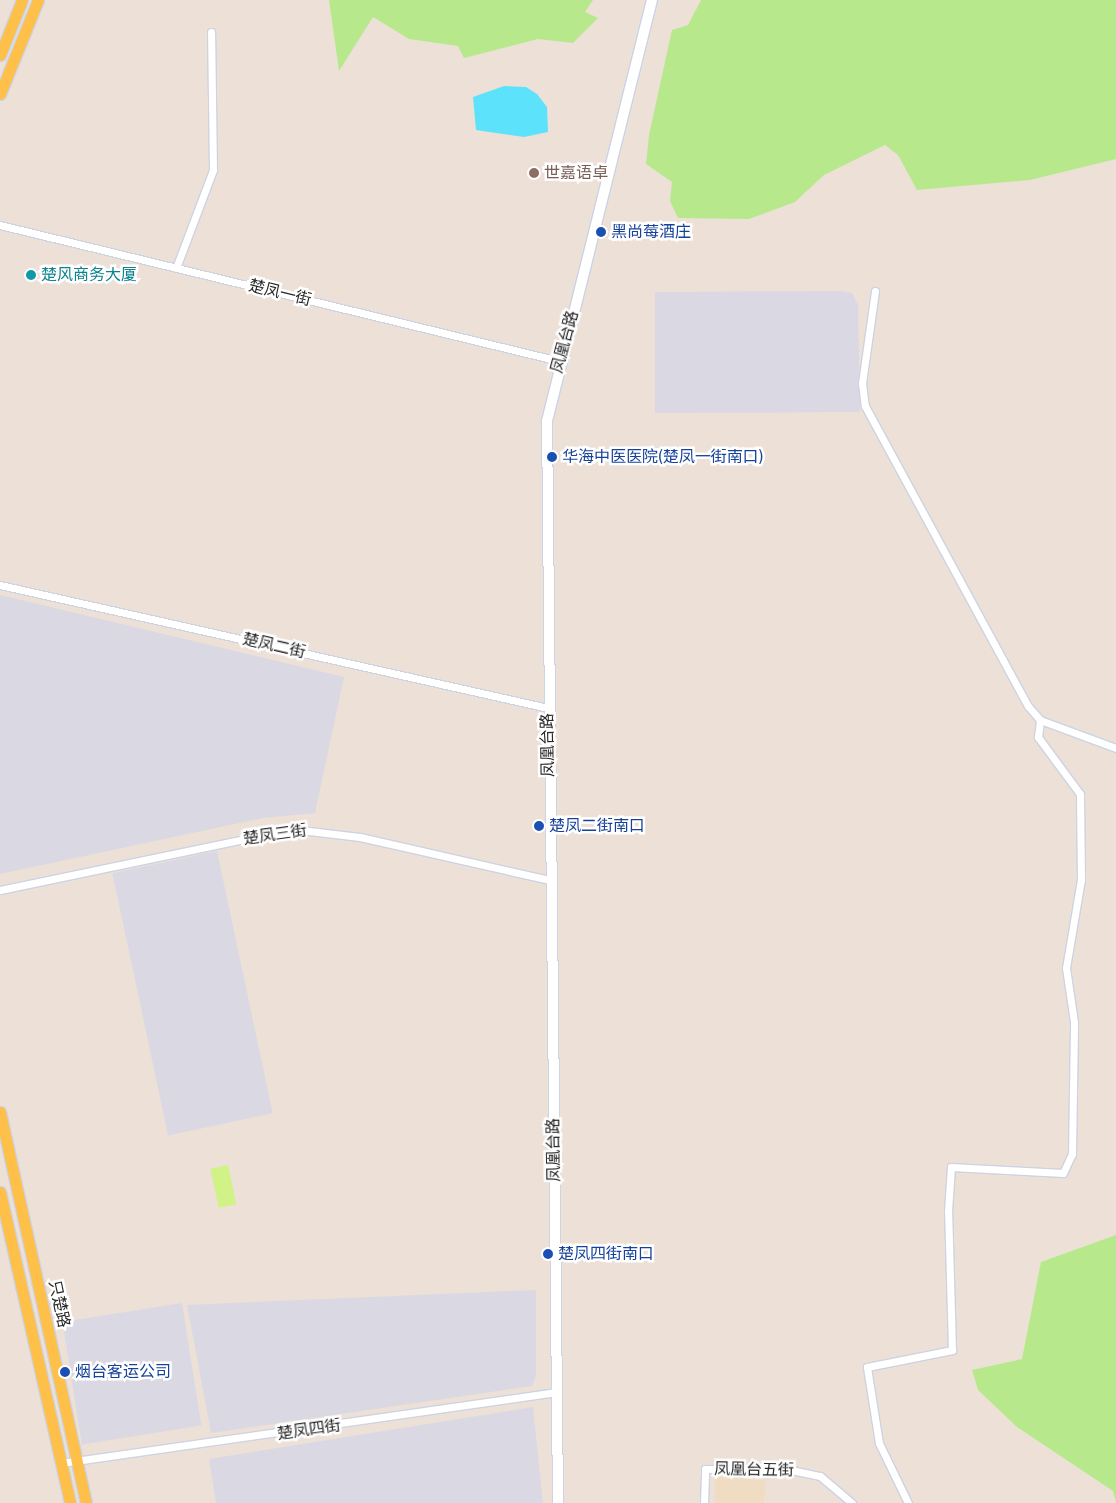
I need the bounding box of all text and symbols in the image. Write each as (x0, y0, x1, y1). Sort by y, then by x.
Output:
place label: 世嘉语卓 (544, 163, 608, 183)
marker: 世嘉语卓 (528, 167, 540, 179)
place label: 黑尚莓酒庄 (611, 222, 691, 242)
marker: 黑尚莓酒庄 (595, 226, 607, 238)
place label: 楚风商务大厦 (41, 265, 137, 285)
marker: 楚风商务大厦 (25, 269, 37, 281)
street label: 楚凤一街 (247, 276, 313, 310)
street label: 凤凰台路 (547, 309, 583, 375)
place label: 华海中医医院(楚凤一街南口) (562, 447, 764, 467)
marker: 华海中医医院(楚凤一街南口) (546, 451, 558, 463)
street label: 楚凤二街 (241, 629, 307, 663)
street label: 凤凰台路 (538, 713, 558, 777)
place label: 楚凤二街南口 (549, 816, 645, 836)
marker: 楚凤二街南口 (533, 820, 545, 832)
street label: 楚凤三街 (242, 821, 308, 849)
street label: 凤凰台路 (544, 1118, 564, 1182)
place label: 楚凤四街南口 (558, 1244, 654, 1264)
marker: 楚凤四街南口 (542, 1248, 554, 1260)
street label: 只楚路 (45, 1279, 73, 1329)
place label: 烟台客运公司 (75, 1362, 171, 1382)
marker: 烟台客运公司 (59, 1366, 71, 1378)
street label: 楚凤四街 (276, 1416, 342, 1444)
street label: 凤凰台五街 (714, 1460, 794, 1480)

